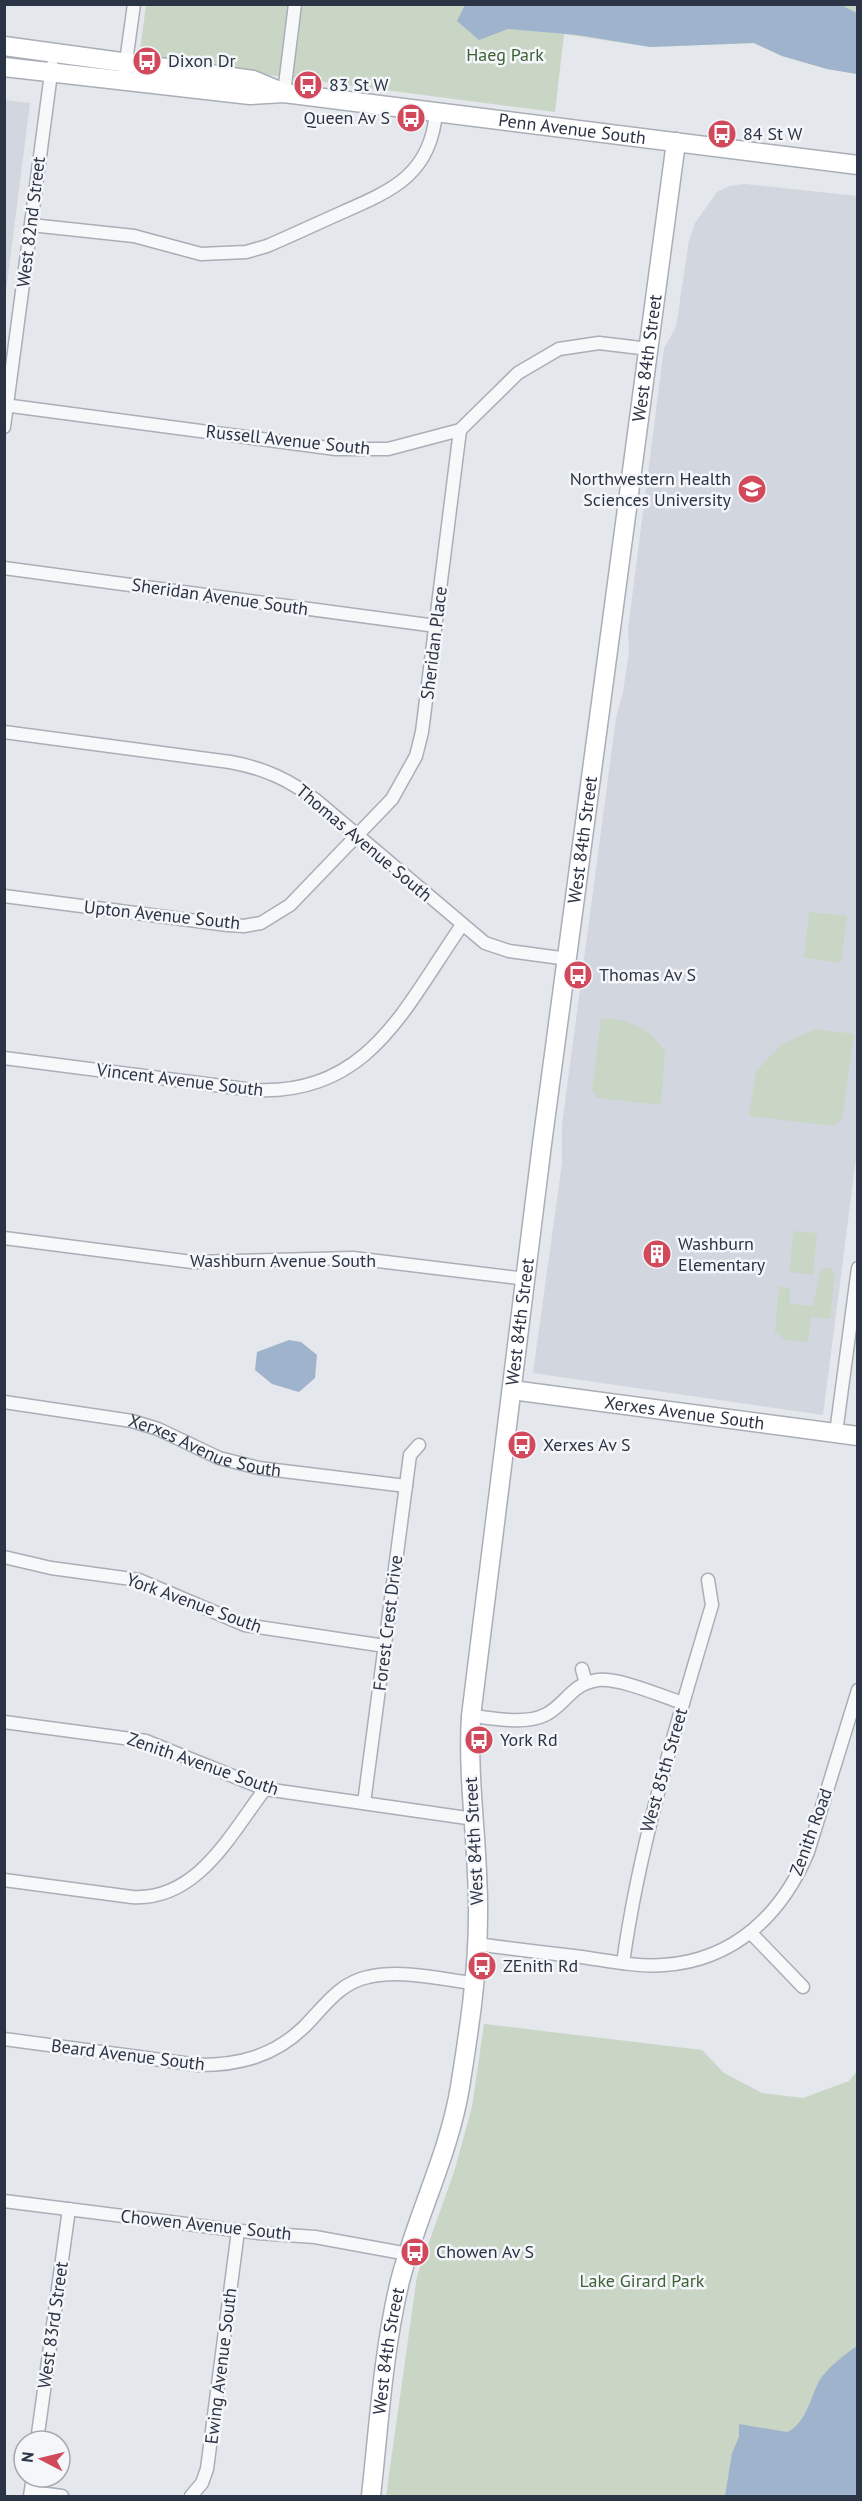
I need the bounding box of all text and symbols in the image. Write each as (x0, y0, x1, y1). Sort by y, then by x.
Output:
park label: Haeg Park (466, 43, 544, 66)
bus stop icon: Dixon Dr (131, 45, 163, 77)
place label: Dixon Dr (168, 49, 236, 72)
bus stop icon: 83 St W (292, 69, 324, 101)
place label: 83 St W (329, 73, 389, 96)
bus stop icon: Queen Av S (395, 102, 427, 134)
place label: Queen Av S (304, 106, 390, 129)
street label: Penn Avenue South (497, 108, 647, 149)
bus stop icon: 84 St W (706, 118, 738, 150)
place label: 84 St W (743, 122, 803, 145)
street label: West 82nd Street (11, 155, 50, 289)
street label: West 84th Street (627, 293, 666, 423)
street label: Russell Avenue South (205, 419, 371, 460)
place label: Northwestern Health Sciences University (570, 467, 732, 511)
school or university icon: Northwestern Health Sciences University (736, 473, 768, 505)
street label: Sheridan Avenue South (130, 573, 310, 620)
street label: Sheridan Place (415, 585, 452, 701)
street label: West 84th Street (562, 775, 602, 905)
street label: Thomas Avenue South (292, 779, 437, 906)
street label: Upton Avenue South (83, 895, 241, 934)
bus stop icon: Thomas Av S (562, 959, 594, 991)
place label: Thomas Av S (599, 963, 696, 986)
street label: Vincent Avenue South (94, 1058, 265, 1101)
place label: Washburn Elementary (678, 1232, 766, 1276)
building icon: Washburn Elementary (641, 1238, 673, 1270)
street label: Washburn Avenue South (190, 1249, 376, 1272)
street label: West 84th Street (500, 1257, 539, 1387)
street label: Xerxes Avenue South (603, 1390, 766, 1434)
street label: Xerxes Avenue South (126, 1409, 283, 1482)
bus stop icon: Xerxes Av S (506, 1429, 538, 1461)
place label: Xerxes Av S (543, 1433, 631, 1456)
street label: Forest Crest Drive (368, 1554, 407, 1692)
street label: York Avenue South (123, 1567, 265, 1638)
street label: West 85th Street (635, 1705, 692, 1835)
bus stop icon: York Rd (463, 1724, 495, 1756)
street label: Zenith Avenue South (124, 1727, 282, 1800)
place label: York Rd (500, 1728, 558, 1751)
street label: West 84th Street (459, 1776, 488, 1906)
street label: Zenith Road (784, 1785, 837, 1879)
bus stop icon: ZEnith Rd (466, 1950, 498, 1982)
place label: ZEnith Rd (503, 1954, 578, 1977)
street label: Beard Avenue South (50, 2034, 206, 2075)
street label: Chowen Avenue South (119, 2204, 293, 2245)
bus stop icon: Chowen Av S (399, 2236, 431, 2268)
place label: Chowen Av S (436, 2240, 534, 2263)
street label: West 83rd Street (32, 2260, 73, 2390)
park label: Lake Girard Park (580, 2269, 705, 2292)
street label: West 84th Street (367, 2285, 409, 2416)
street label: Ewing Avenue South (200, 2286, 242, 2445)
north arrow (12, 2429, 72, 2489)
text: N (17, 2451, 38, 2464)

